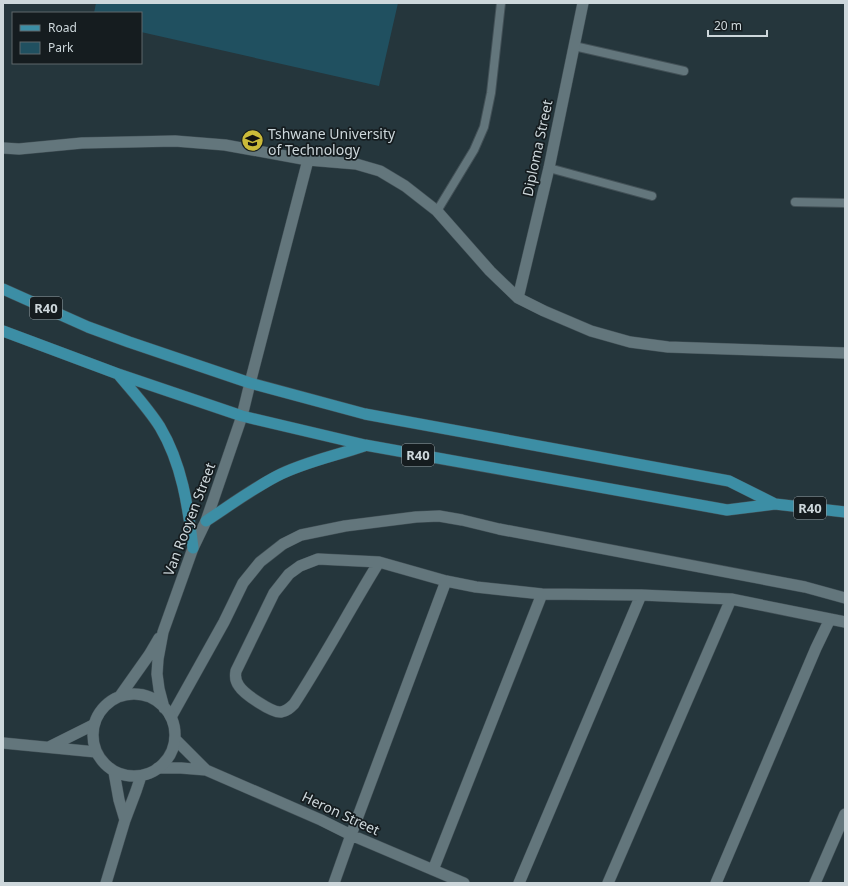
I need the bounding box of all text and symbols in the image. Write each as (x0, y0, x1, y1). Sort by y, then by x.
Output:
legend (12, 12, 142, 64)
scale bar (708, 12, 767, 38)
text: 20 m (714, 17, 742, 34)
text: Road (48, 19, 77, 36)
text: Park (48, 39, 74, 56)
street label: Diploma Street (517, 98, 557, 198)
place label: Tshwane University of Technology (268, 124, 396, 159)
school or university icon: Tshwane University of Technology (240, 128, 266, 154)
road number: R40 (30, 297, 62, 319)
road number: R40 (402, 444, 434, 466)
street label: Van Rooyen Street (159, 460, 219, 578)
road number: R40 (794, 497, 826, 519)
street label: Heron Street (299, 787, 383, 839)

